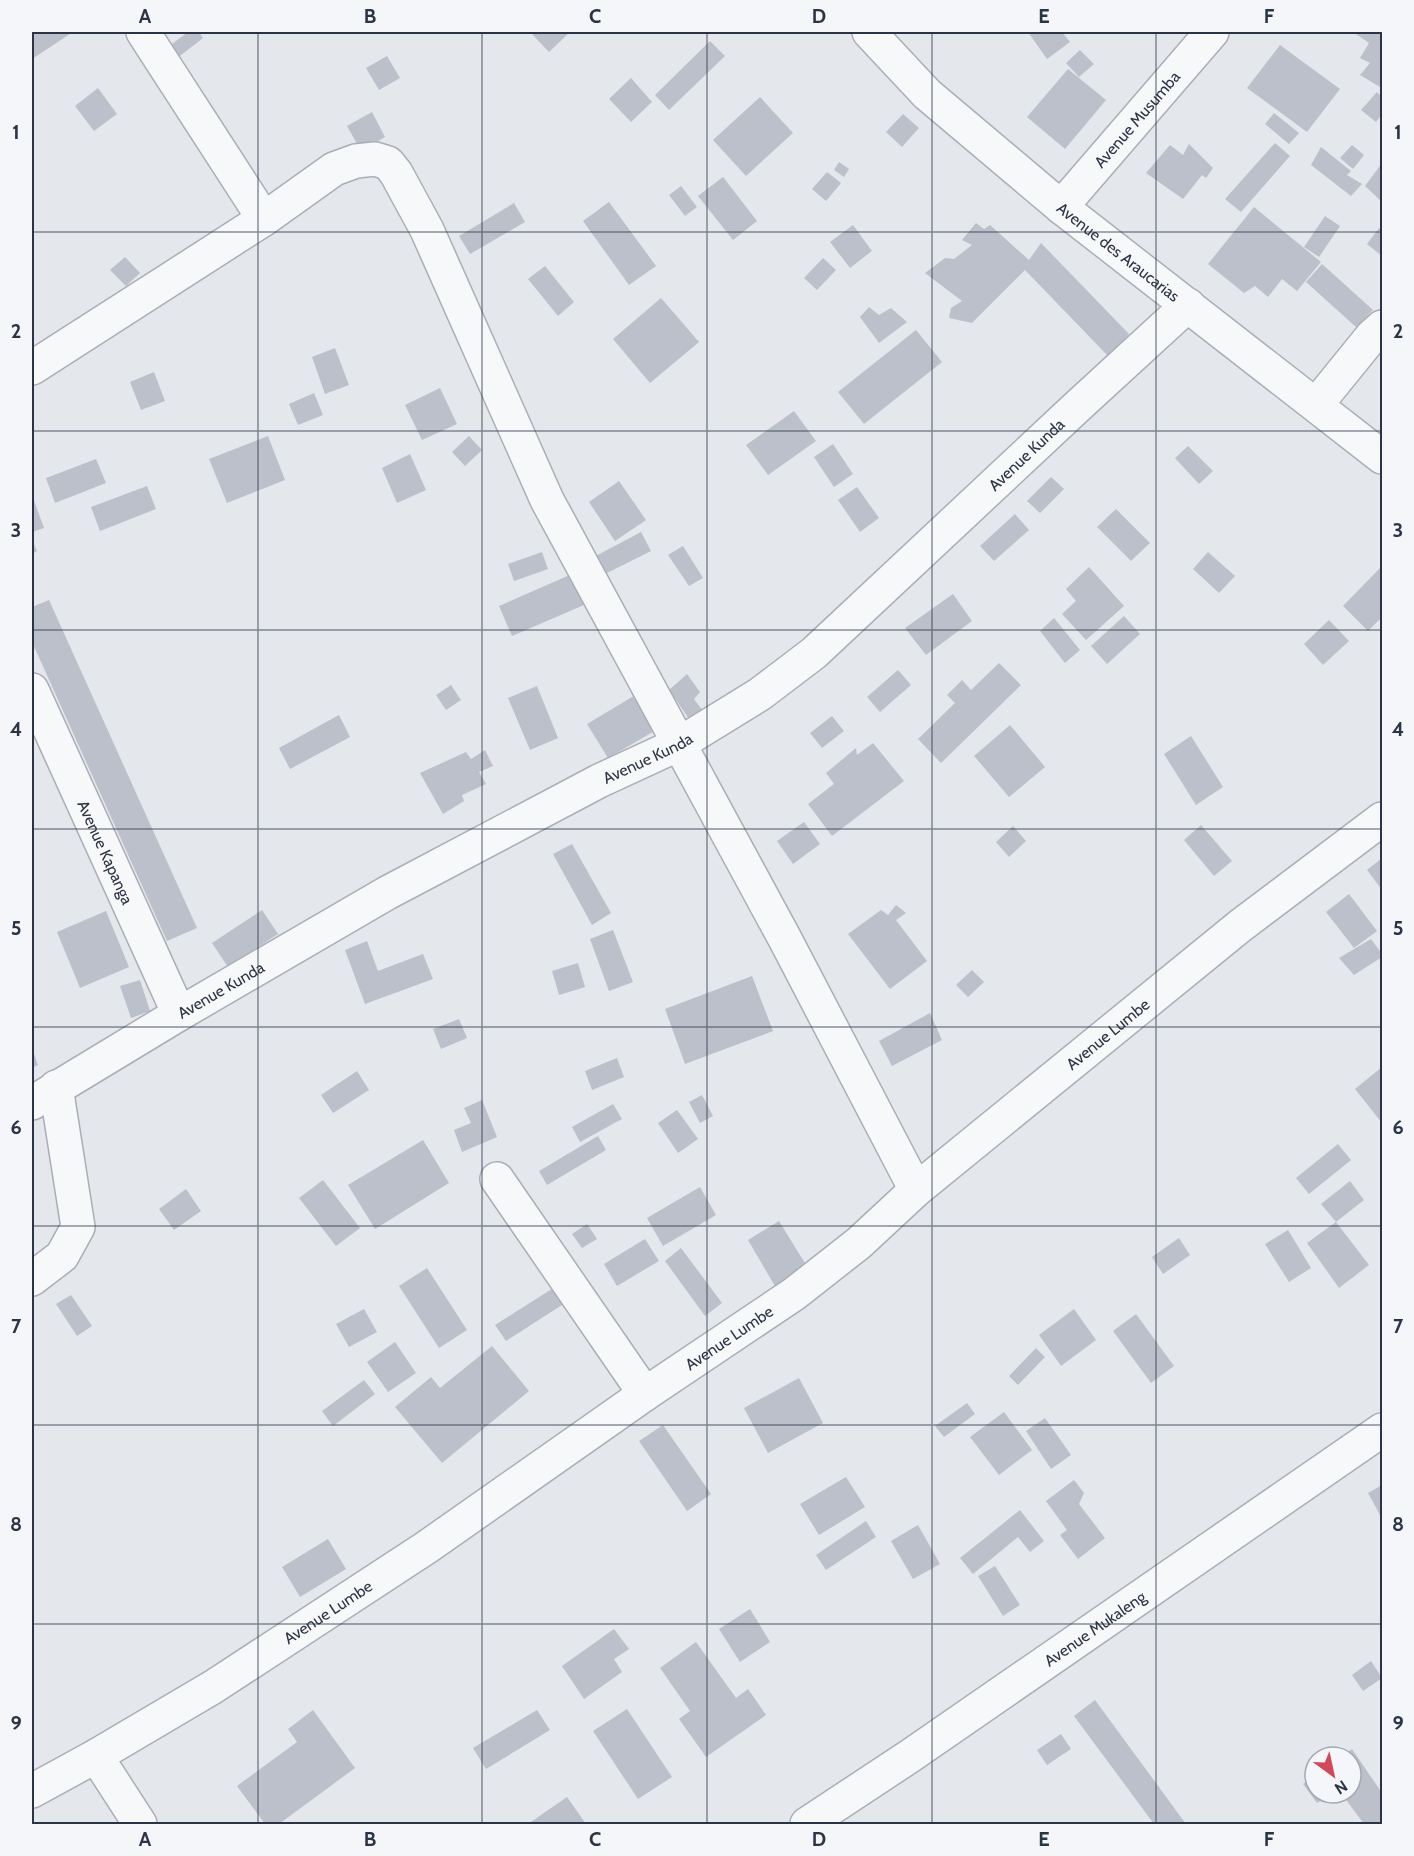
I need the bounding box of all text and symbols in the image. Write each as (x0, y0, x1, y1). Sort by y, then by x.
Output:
text: A (139, 4, 152, 28)
text: B (364, 4, 376, 28)
text: C (589, 4, 601, 28)
text: D (812, 4, 826, 28)
text: E (1038, 4, 1050, 28)
text: F (1264, 4, 1275, 28)
street label: Avenue Musumba (1090, 67, 1184, 171)
text: 1 (12, 120, 20, 144)
text: 1 (1394, 120, 1402, 144)
street label: Avenue des Araucarias (1053, 198, 1184, 306)
text: 2 (11, 319, 21, 343)
text: 2 (1393, 319, 1403, 343)
street label: Avenue Kunda (984, 414, 1068, 494)
text: 3 (11, 518, 21, 542)
text: 3 (1393, 518, 1403, 542)
text: 4 (10, 717, 22, 741)
text: 4 (1392, 717, 1404, 741)
street label: Avenue Kunda (600, 728, 696, 787)
street label: Avenue Kapanga (74, 797, 138, 907)
text: 5 (11, 916, 21, 940)
text: 5 (1393, 916, 1403, 940)
street label: Avenue Kunda (174, 957, 268, 1022)
street label: Avenue Lumbe (1062, 994, 1153, 1073)
text: 6 (10, 1115, 22, 1139)
text: 6 (1392, 1115, 1404, 1139)
street label: Avenue Lumbe (681, 1301, 777, 1374)
text: 7 (11, 1314, 22, 1338)
text: 7 (1393, 1314, 1404, 1338)
text: 8 (10, 1512, 22, 1536)
text: 8 (1392, 1512, 1404, 1536)
street label: Avenue Lumbe (280, 1576, 376, 1648)
street label: Avenue Mukaleng (1040, 1586, 1150, 1670)
text: 9 (10, 1711, 22, 1735)
text: 9 (1392, 1711, 1404, 1735)
north arrow (1303, 1745, 1363, 1805)
text: N (1331, 1776, 1351, 1798)
text: A (139, 1827, 152, 1851)
text: B (364, 1827, 376, 1851)
text: C (589, 1827, 601, 1851)
text: D (812, 1827, 826, 1851)
text: E (1038, 1827, 1050, 1851)
text: F (1264, 1827, 1275, 1851)

